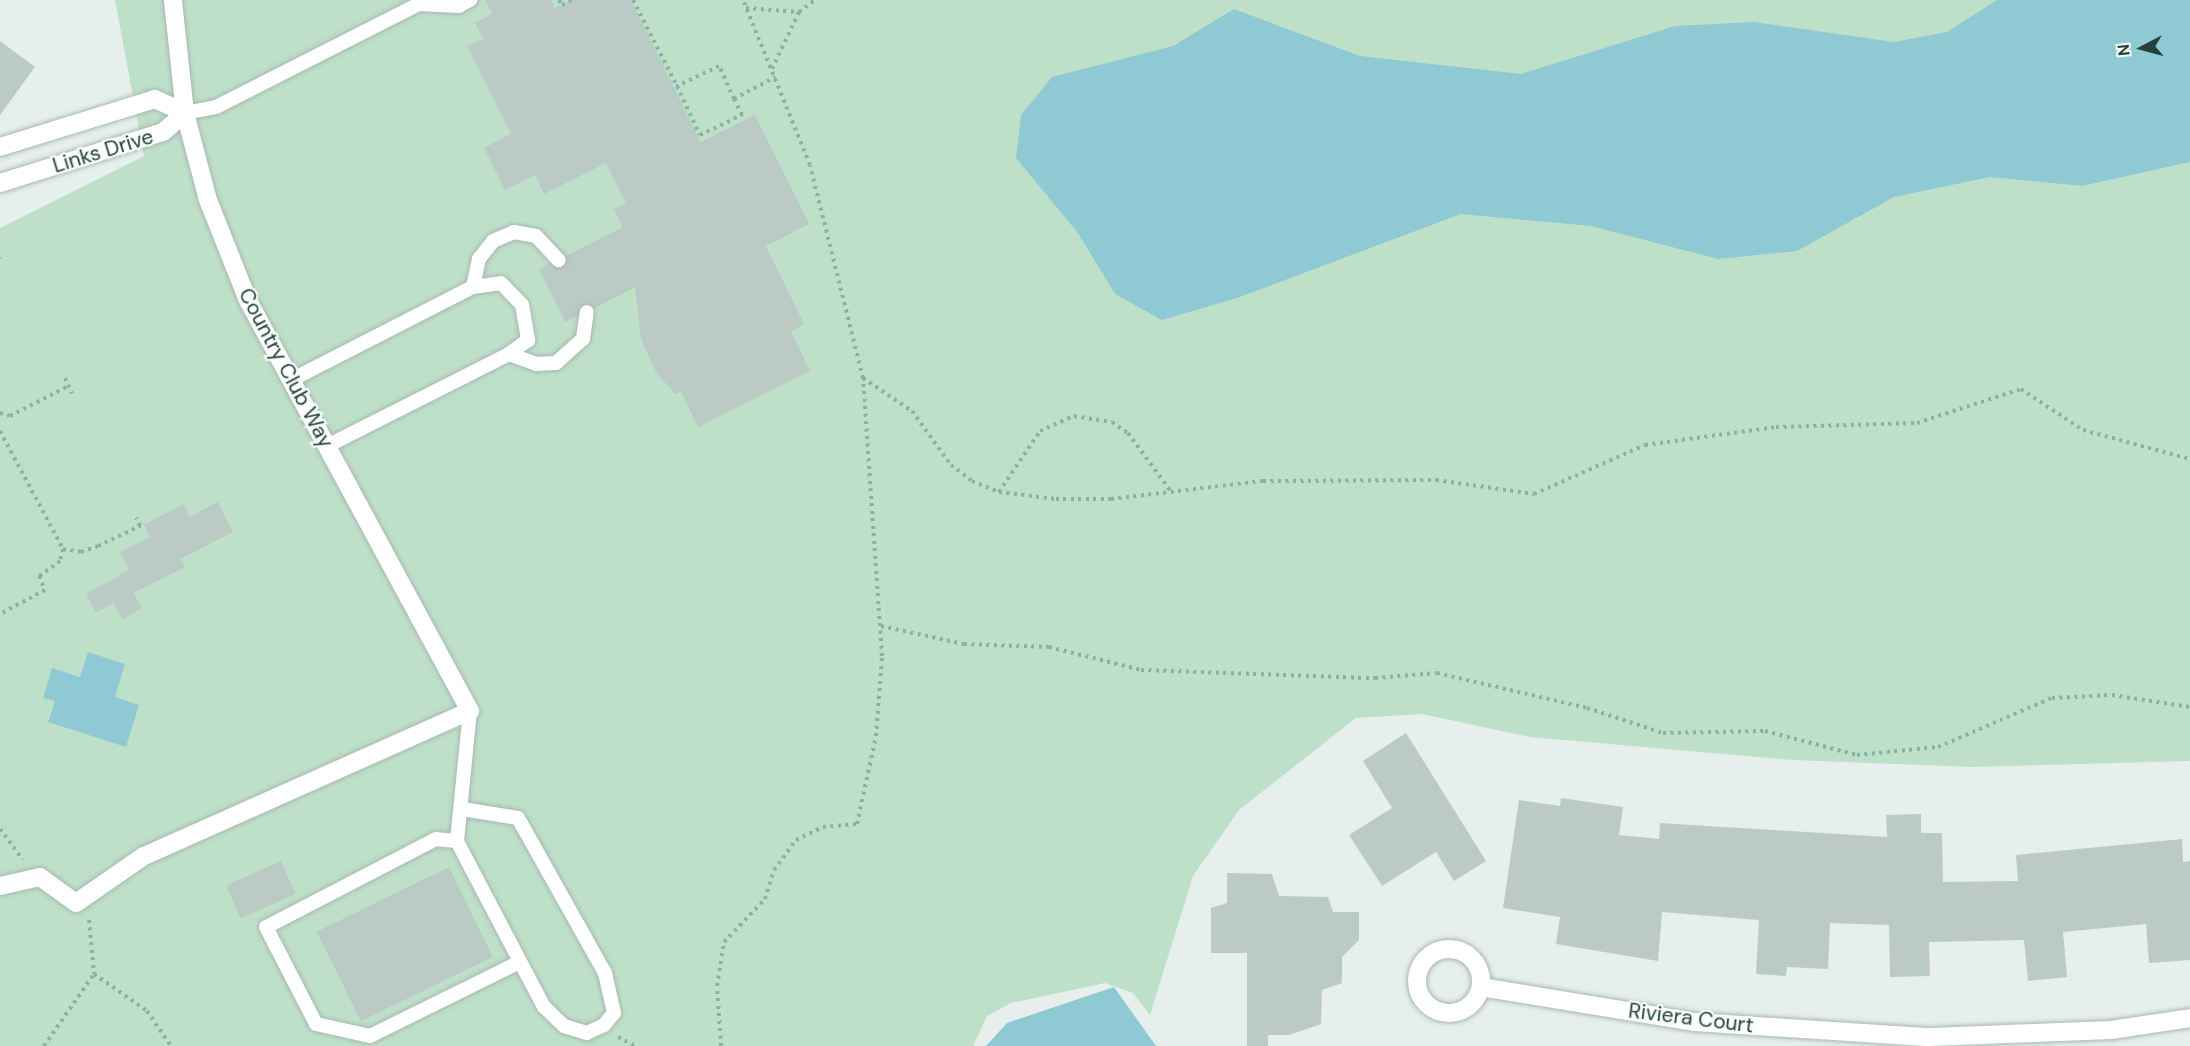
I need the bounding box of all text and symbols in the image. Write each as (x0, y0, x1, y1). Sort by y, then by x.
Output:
north arrow (2112, 18, 2172, 78)
text: N (2113, 43, 2135, 57)
street label: Links Drive (50, 124, 156, 178)
street label: Country Club Way (233, 284, 339, 452)
street label: Riviera Court (1627, 998, 1755, 1038)

